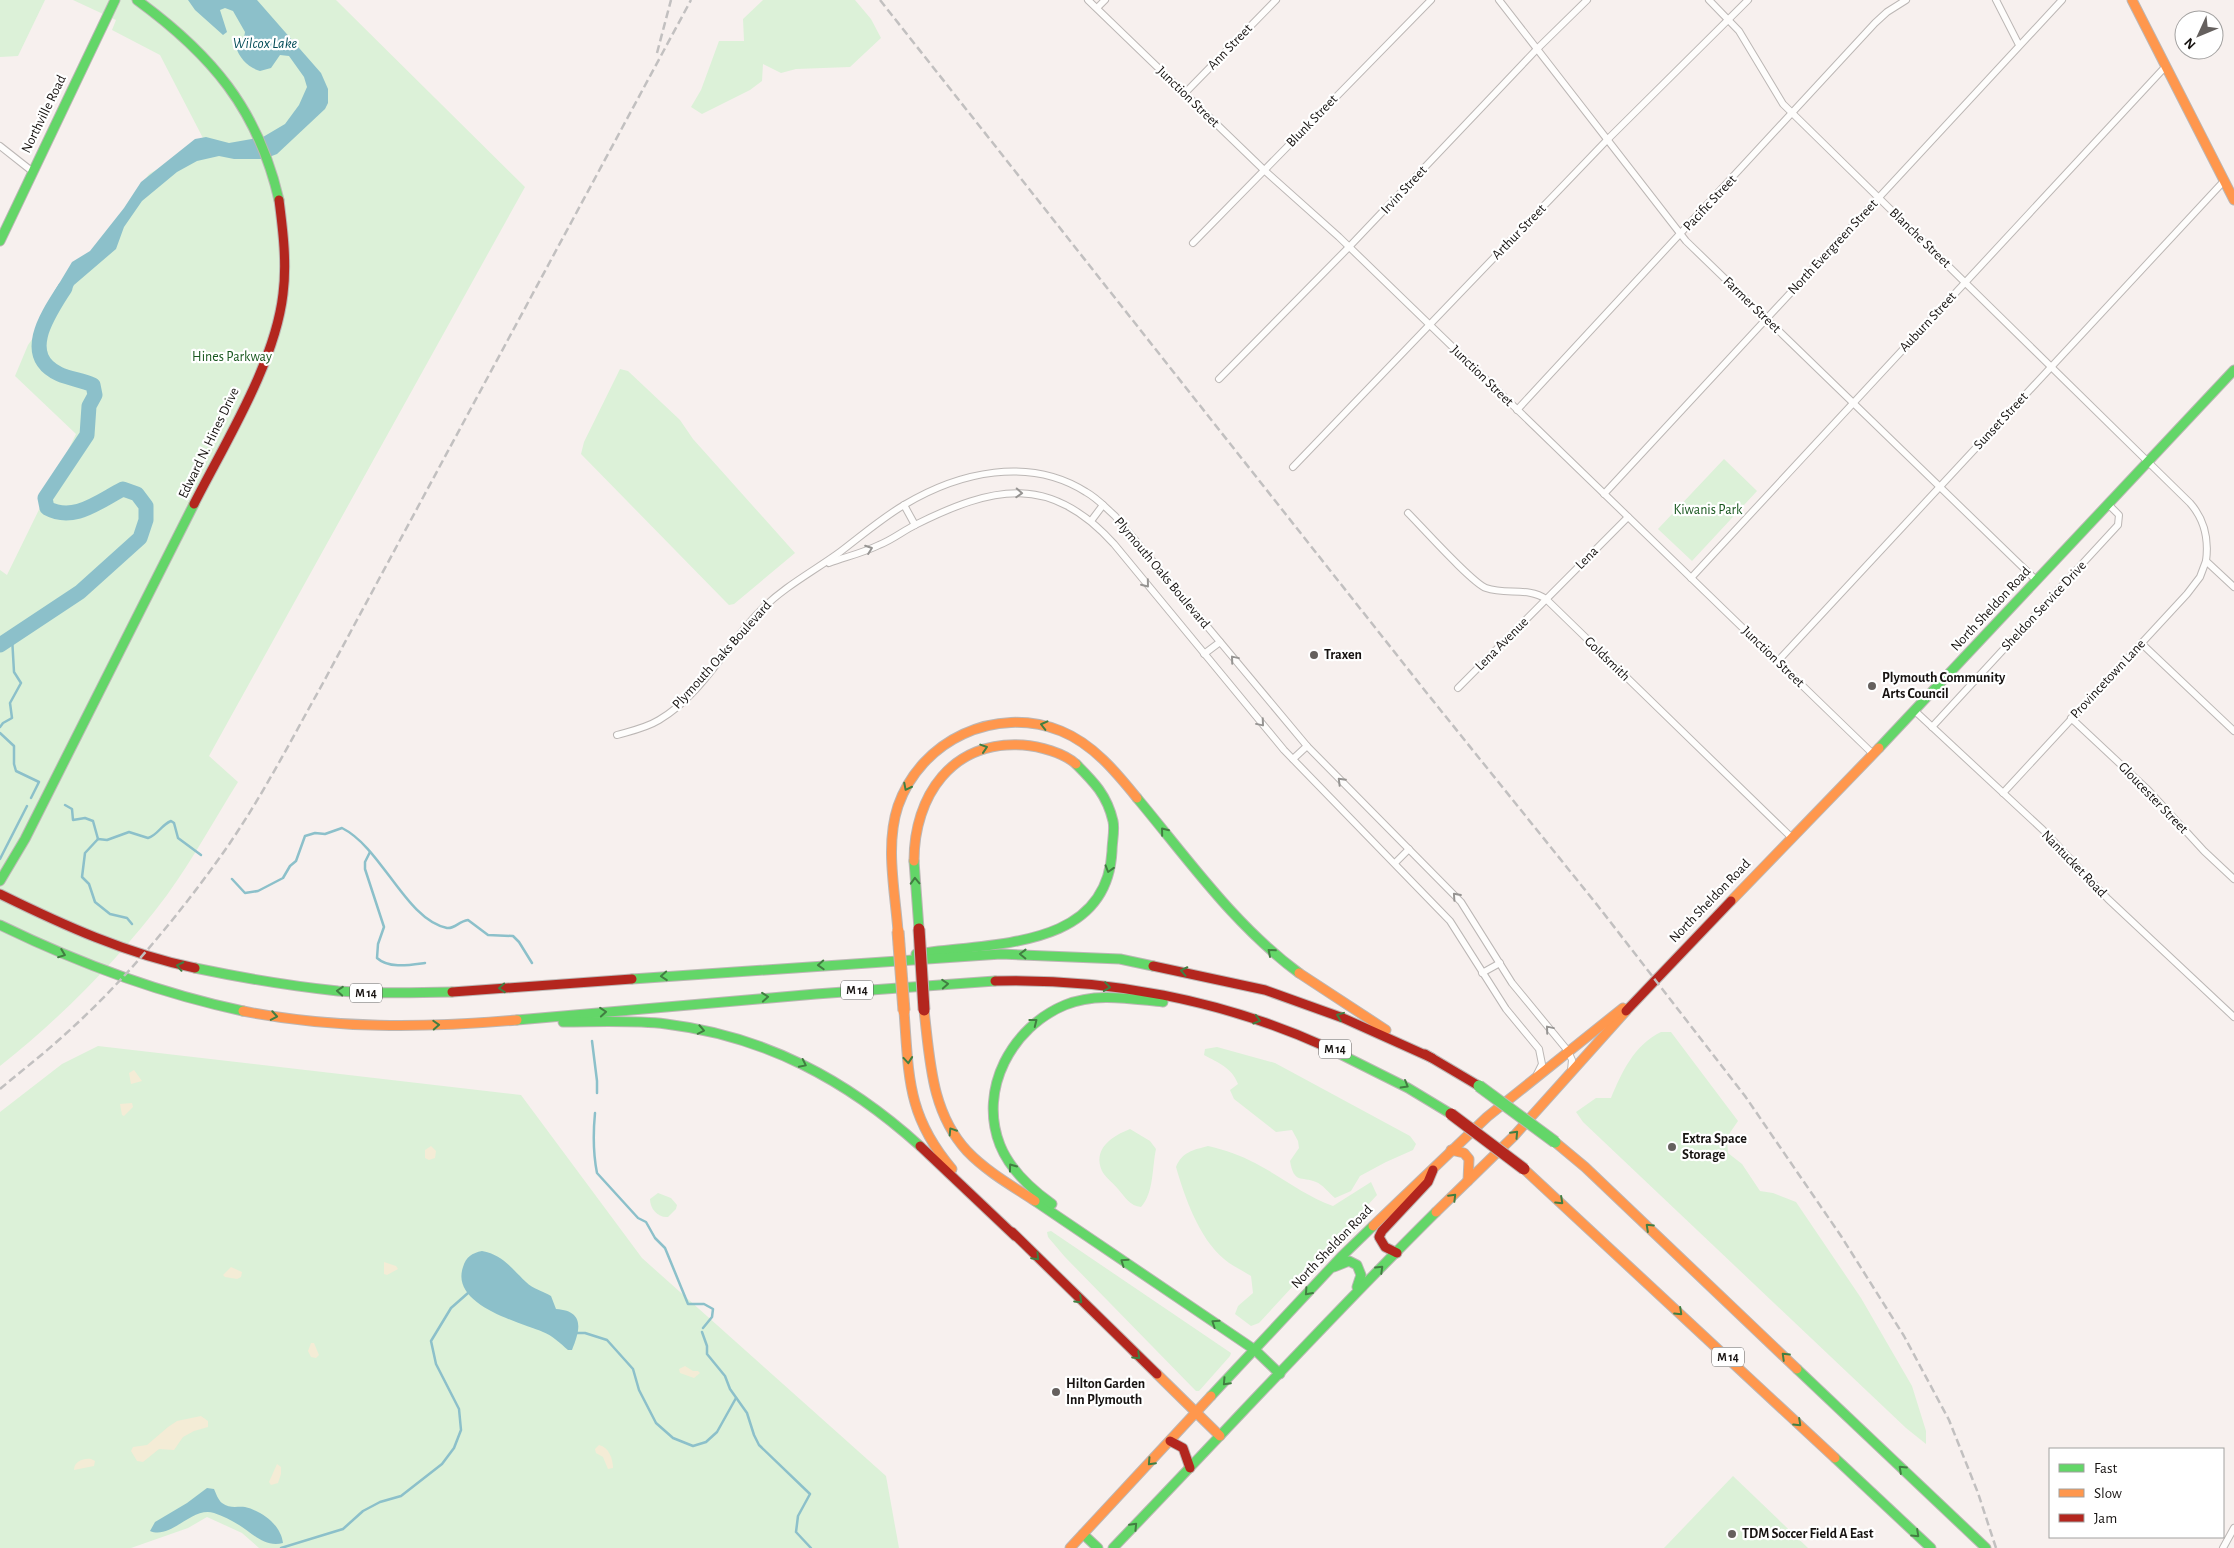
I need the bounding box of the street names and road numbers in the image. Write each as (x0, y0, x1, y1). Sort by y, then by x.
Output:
street label: Ann Street (1205, 21, 1255, 73)
street label: Junction Street (1154, 64, 1222, 130)
street label: Northville Road (19, 73, 69, 155)
street label: Blunk Street (1284, 92, 1341, 150)
street label: Irvin Street (1378, 163, 1430, 217)
street label: Pacific Street (1681, 172, 1740, 234)
street label: North Evergreen Street (1785, 196, 1881, 297)
street label: Arthur Street (1489, 201, 1549, 262)
street label: Blanche Street (1887, 206, 1954, 271)
street label: Farmer Street (1721, 274, 1784, 336)
street label: Auburn Street (1897, 289, 1959, 355)
street label: Junction Street (1448, 343, 1516, 409)
street label: Edward N. Hines Drive (176, 385, 242, 501)
street label: Sunset Street (1971, 389, 2031, 452)
street label: Plymouth Oaks Boulevard (1112, 515, 1212, 631)
street label: Lena (1573, 544, 1601, 572)
street label: Sheldon Service Drive (1999, 558, 2089, 654)
street label: North Sheldon Road (1948, 564, 2034, 654)
street label: Plymouth Oaks Boulevard (670, 598, 774, 712)
street label: Lena Avenue (1473, 615, 1531, 673)
street label: Junction Street (1739, 624, 1807, 690)
street label: Goldsmith (1582, 634, 1632, 684)
street label: Provincetown Lane (2068, 637, 2148, 721)
street label: Gloucester Street (2116, 760, 2191, 837)
street label: Nantucket Road (2039, 828, 2109, 900)
street label: North Sheldon Road (1667, 857, 1753, 945)
road number: M 14 (841, 980, 873, 1000)
road number: M 14 (350, 984, 382, 1002)
road number: M 14 (1319, 1040, 1351, 1058)
street label: North Sheldon Road (1289, 1203, 1375, 1291)
road number: M 14 (1712, 1348, 1744, 1366)

